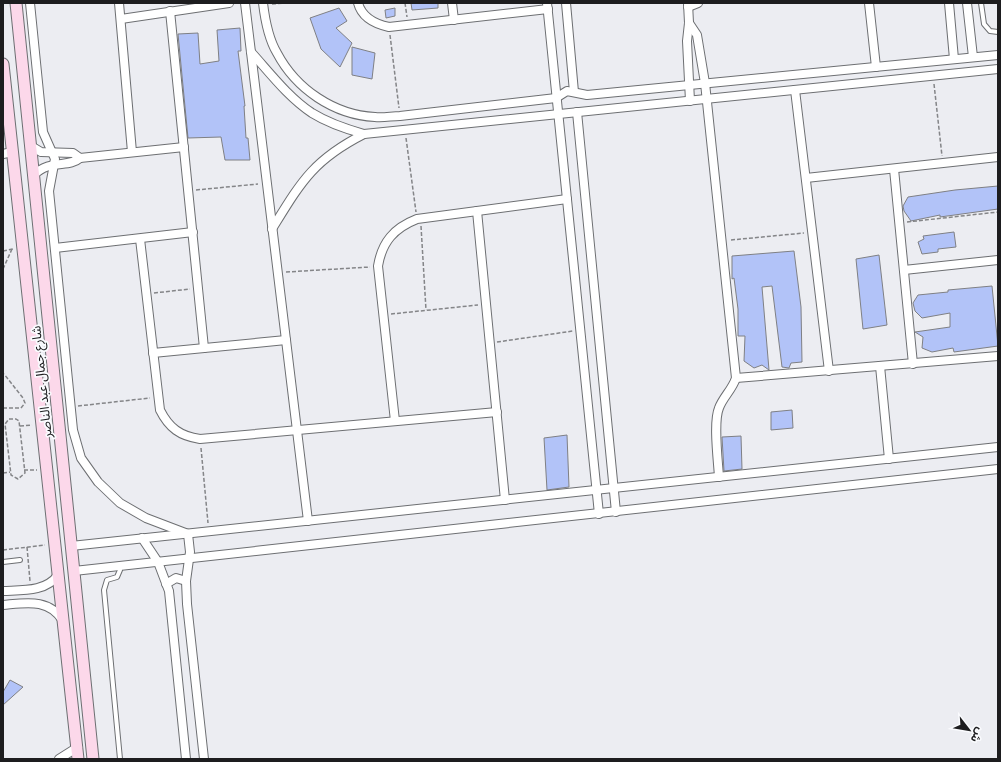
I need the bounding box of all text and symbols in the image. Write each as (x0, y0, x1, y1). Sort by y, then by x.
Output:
street label: شارع جمال عبد الناصر (27, 325, 58, 440)
north arrow (949, 710, 989, 750)
text: ش (968, 725, 987, 745)

